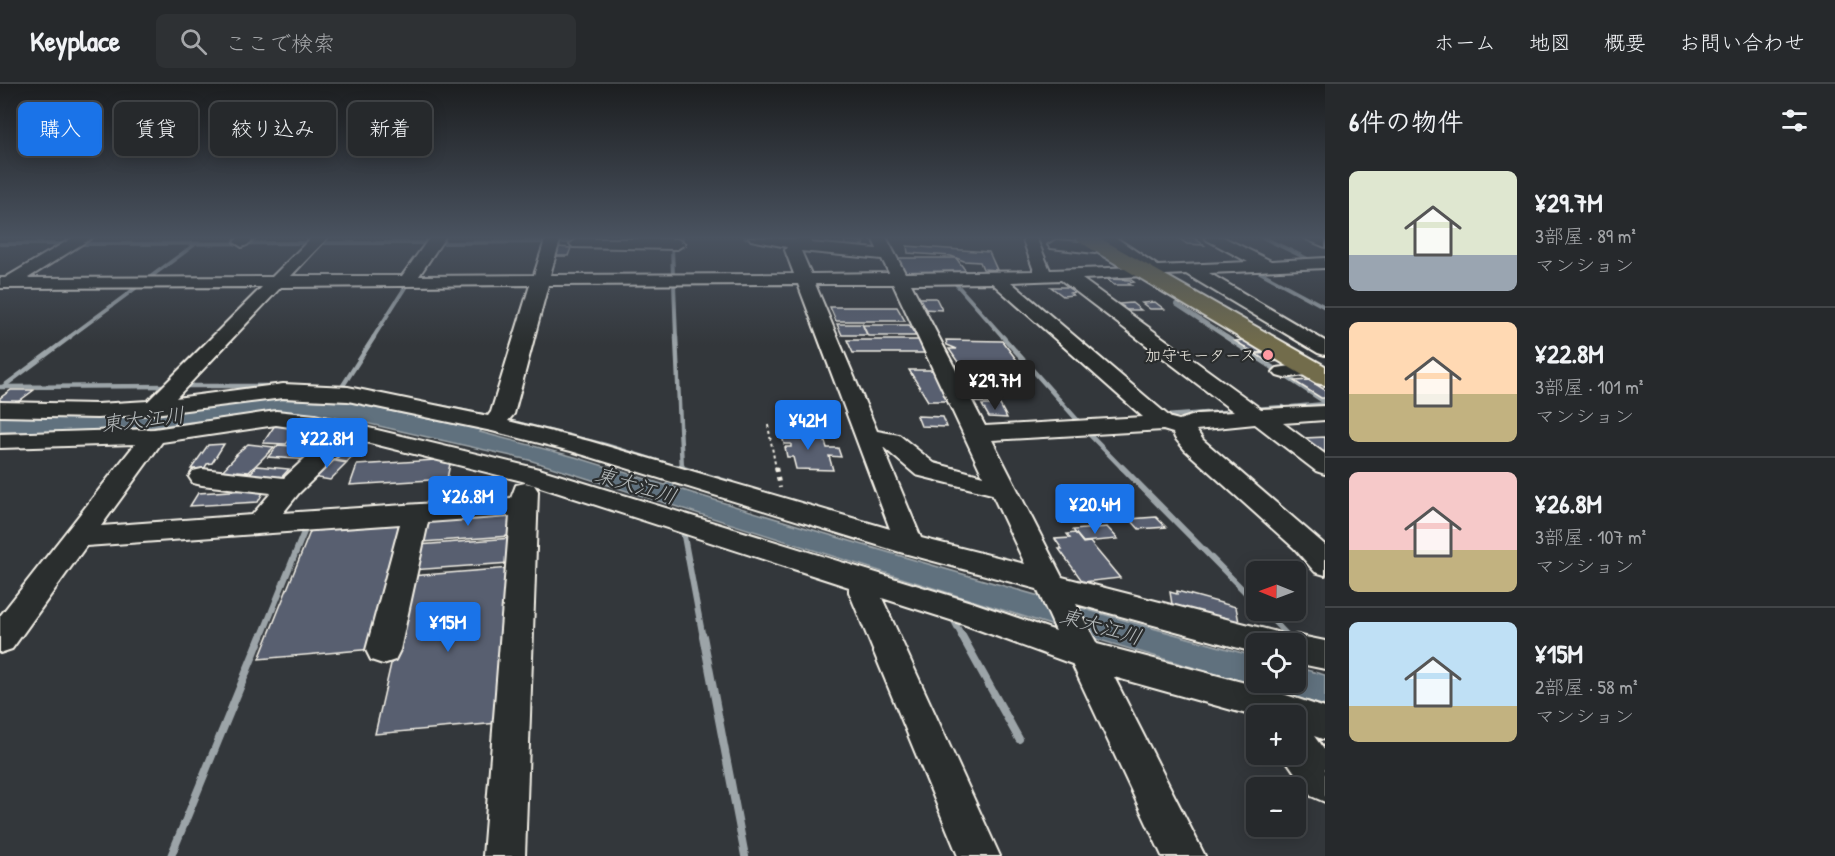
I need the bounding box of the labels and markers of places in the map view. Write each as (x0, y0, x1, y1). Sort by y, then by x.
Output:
place label: 加守モータース (1145, 344, 1256, 366)
marker: 加守モータース (1261, 348, 1275, 362)
pin: ¥29.7M (946, 360, 1044, 411)
pin: ¥42M (772, 400, 844, 451)
pin: ¥22.8M (278, 418, 376, 469)
pin: ¥26.8M (419, 476, 517, 527)
pin: ¥20.4M (1046, 484, 1144, 535)
pin: ¥15M (412, 602, 484, 653)

